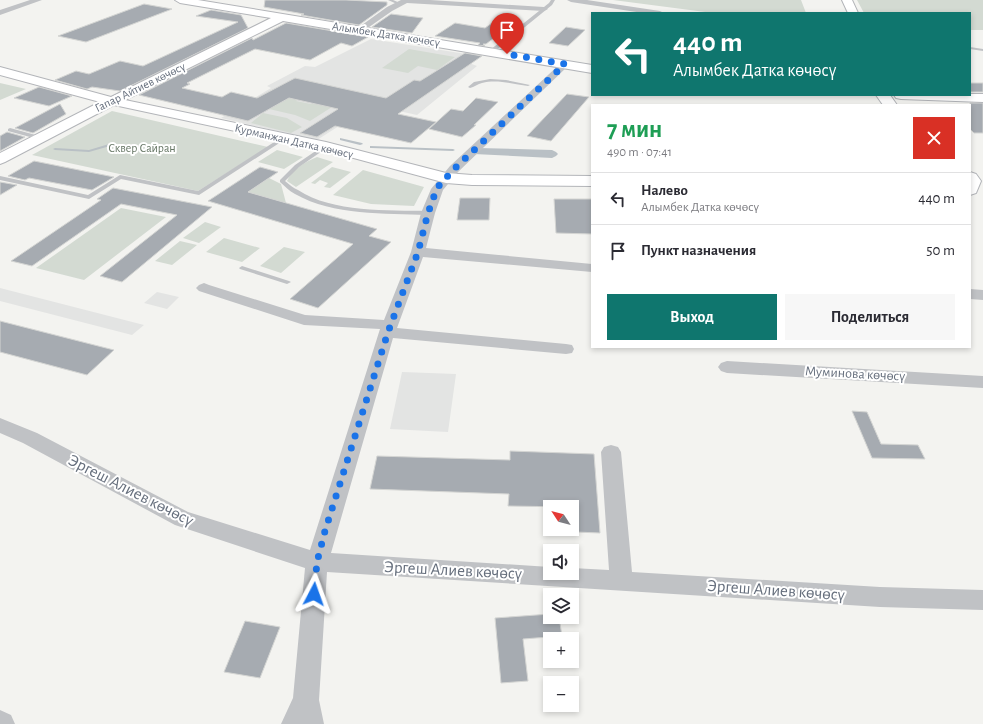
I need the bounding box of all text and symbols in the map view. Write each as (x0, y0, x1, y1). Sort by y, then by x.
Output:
pin (490, 13, 524, 54)
icon: arrive (496, 19, 518, 41)
street label: Алымбек Датка көчөсү (331, 20, 441, 48)
icon: left (607, 28, 659, 80)
text: 440 m (673, 29, 743, 57)
street label: Гапар Айтиев көчөсү (93, 60, 187, 114)
text: Алымбек Датка көчөсү (673, 62, 836, 80)
button: close (913, 117, 955, 159)
text: 7 мин (607, 118, 662, 142)
street label: Курманжан Датка көчөсү (233, 122, 354, 161)
park label: Сквер Сайран (108, 142, 176, 154)
text: 490 m · 07:41 (607, 146, 672, 159)
text: Налево (641, 183, 688, 198)
icon: left (607, 188, 629, 210)
text: 440 m (918, 191, 955, 206)
text: Алымбек Датка көчөсү (641, 201, 759, 214)
icon: arrive (607, 240, 629, 262)
text: Пункт назначения (641, 243, 756, 258)
text: 50 m (926, 243, 955, 258)
button: Выход (607, 294, 777, 340)
button: Поделиться (785, 294, 955, 340)
street label: Муминова көчөсү (804, 364, 906, 384)
street label: Эргеш Алиев көчөсү (66, 451, 197, 529)
north arrow (543, 500, 579, 536)
map controls (543, 500, 579, 712)
button: sound (543, 544, 579, 580)
street label: Эргеш Алиев көчөсү (384, 558, 523, 582)
position arrow (293, 573, 335, 615)
street label: Эргеш Алиев көчөсү (707, 577, 846, 603)
button: layers (543, 588, 579, 624)
button: + (543, 632, 579, 668)
button: − (543, 676, 579, 712)

